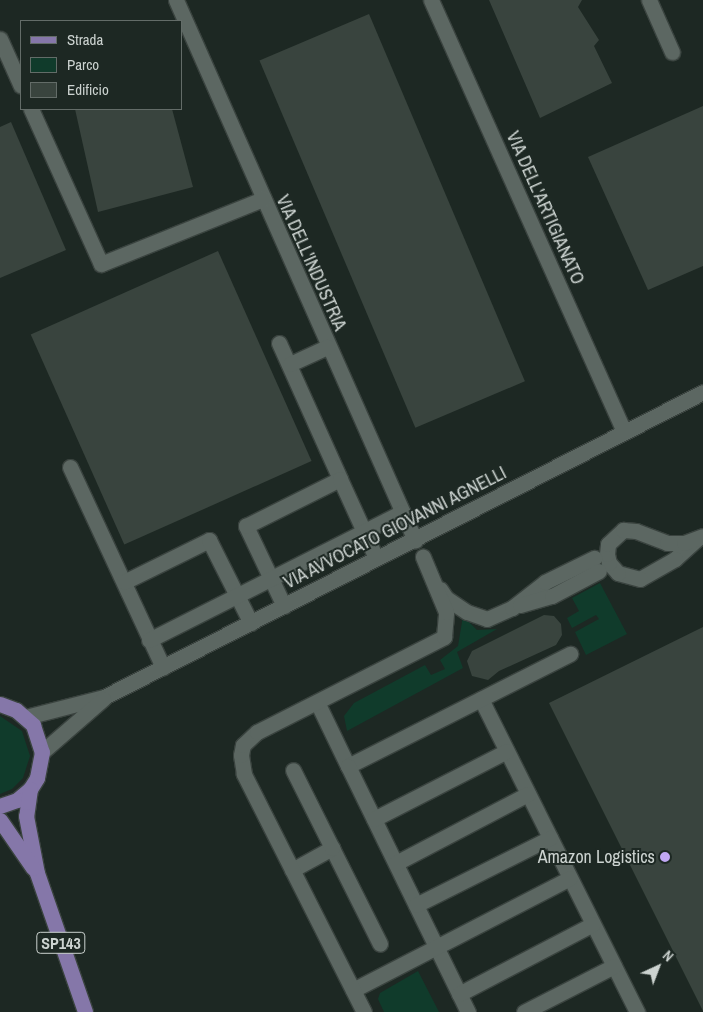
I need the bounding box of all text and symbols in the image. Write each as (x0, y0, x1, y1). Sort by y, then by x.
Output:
legend (20, 20, 182, 110)
text: Strada (67, 29, 103, 50)
text: Parco (67, 54, 99, 75)
text: Edificio (67, 79, 109, 100)
street label: VIA DELL'ARTIGIANATO (501, 128, 589, 288)
street label: VIA DELL'INDUSTRIA (271, 191, 351, 335)
street label: VIA AVVOCATO GIOVANNI AGNELLI (279, 462, 511, 594)
place label: Amazon Logistics (538, 846, 655, 868)
marker: Amazon Logistics (659, 851, 671, 863)
road number: SP143 (36, 930, 86, 956)
north arrow (633, 942, 683, 992)
text: N (659, 947, 677, 965)

